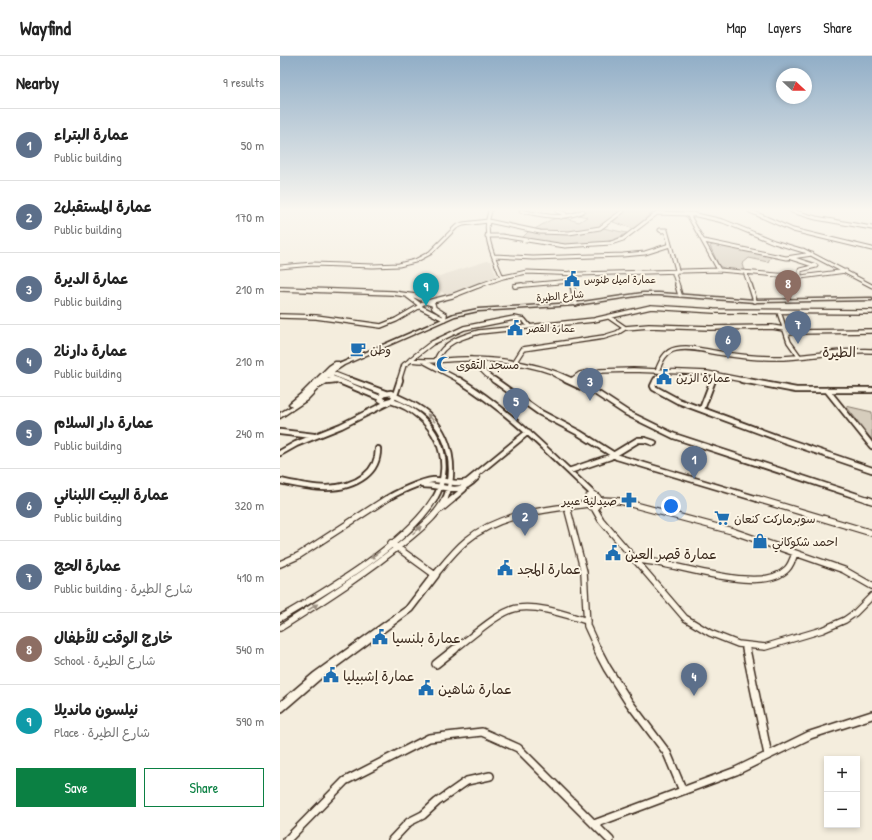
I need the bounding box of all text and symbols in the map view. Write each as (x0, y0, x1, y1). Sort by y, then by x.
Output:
text: Wayfind (20, 15, 71, 41)
text: Map (726, 18, 746, 37)
text: Layers (768, 18, 801, 37)
text: Share (823, 18, 852, 37)
north arrow (776, 68, 812, 104)
text: Nearby (16, 71, 59, 94)
text: 9 results (223, 73, 264, 91)
text: عمارة البتراء (54, 124, 130, 145)
text: 1 (27, 136, 31, 154)
text: 50 m (241, 136, 264, 154)
text: Public building (54, 148, 122, 166)
text: عمارة المستقبل2 (54, 196, 152, 217)
text: 2 (26, 208, 32, 226)
text: 170 m (235, 208, 264, 226)
text: Public building (54, 220, 122, 238)
text: عمارة الديرة (54, 268, 129, 289)
public building icon: عمارة اميل طنوس (563, 270, 581, 288)
pin: 8 (775, 270, 801, 303)
pin: 9 (413, 273, 439, 306)
place label: عمارة اميل طنوس (584, 273, 656, 287)
text: 3 (26, 280, 32, 298)
text: 210 m (236, 280, 264, 298)
street label: شارع الطيرة (536, 287, 585, 306)
text: Public building (54, 292, 122, 310)
pin: 7 (785, 311, 811, 344)
public building icon: عمارة القصر (506, 319, 524, 337)
place label: عمارة القصر (526, 322, 576, 335)
pin: 6 (715, 326, 741, 359)
text: عمارة دارنا2 (54, 340, 128, 361)
cafe icon: وطن (349, 340, 367, 358)
place label: وطن (370, 341, 391, 358)
district label: الطيرة (822, 342, 856, 361)
text: 4 (27, 352, 31, 370)
text: 210 m (236, 352, 264, 370)
mosque icon: مسجد التقوى (435, 355, 453, 373)
place label: مسجد التقوى (456, 356, 519, 373)
text: Public building (54, 364, 122, 382)
pin: 3 (577, 368, 603, 401)
public building icon: عمارة الزين (655, 368, 673, 386)
place label: عمارة الزين (676, 369, 731, 386)
pin: 5 (503, 388, 529, 421)
text: عمارة دار السلام (54, 412, 154, 433)
one-way arrow (426, 413, 435, 423)
text: 5 (26, 424, 32, 442)
text: 240 m (235, 424, 264, 442)
text: Public building (54, 436, 122, 454)
pin: 1 (681, 446, 707, 479)
text: عمارة البيت اللبناني (54, 484, 170, 505)
pharmacy icon: صيدلية عبير (620, 491, 638, 509)
place label: صيدلية عبير (561, 492, 617, 509)
text: 6 (26, 496, 32, 514)
text: 320 m (234, 496, 264, 514)
your location (661, 496, 681, 516)
pin: 2 (512, 503, 538, 536)
text: Public building (54, 508, 122, 526)
supermarket icon: سوبرماركت كنعان (713, 509, 731, 527)
place label: سوبرماركت كنعان (734, 510, 816, 527)
one-way arrow (412, 526, 423, 535)
shop icon: احمد شكوكاني (751, 532, 769, 550)
place label: احمد شكوكاني (772, 533, 838, 553)
public building icon: عمارة قصر العين (604, 544, 622, 562)
place label: عمارة قصر العين (625, 544, 718, 563)
one-way arrow (370, 551, 380, 559)
text: عمارة الحج (54, 555, 122, 576)
public building icon: عمارة المجد (496, 559, 514, 577)
place label: عمارة المجد (517, 559, 581, 578)
text: 7 (26, 568, 32, 586)
text: 410 m (237, 568, 264, 586)
text: Public building · شارع الطيرة (54, 579, 193, 597)
one-way arrow (307, 604, 319, 611)
text: خارج الوقت للأطفال (54, 627, 173, 648)
public building icon: عمارة بلنسيا (371, 628, 389, 646)
place label: عمارة بلنسيا (392, 628, 461, 647)
text: 8 (26, 640, 32, 658)
text: 540 m (236, 640, 264, 658)
text: School · شارع الطيرة (54, 651, 155, 669)
pin: 4 (681, 663, 707, 696)
public building icon: عمارة إشبيليا (322, 666, 340, 684)
place label: عمارة إشبيليا (343, 666, 415, 685)
public building icon: عمارة شاهين (417, 679, 435, 697)
place label: عمارة شاهين (438, 679, 512, 698)
text: نيلسون مانديلا (54, 699, 138, 720)
text: 9 (27, 712, 31, 730)
text: 590 m (236, 712, 264, 730)
text: Place · شارع الطيرة (54, 723, 150, 741)
map controls (824, 756, 860, 828)
button: + (824, 756, 860, 792)
button: Save (16, 768, 136, 807)
button: Share (144, 768, 264, 807)
button: − (824, 792, 860, 828)

